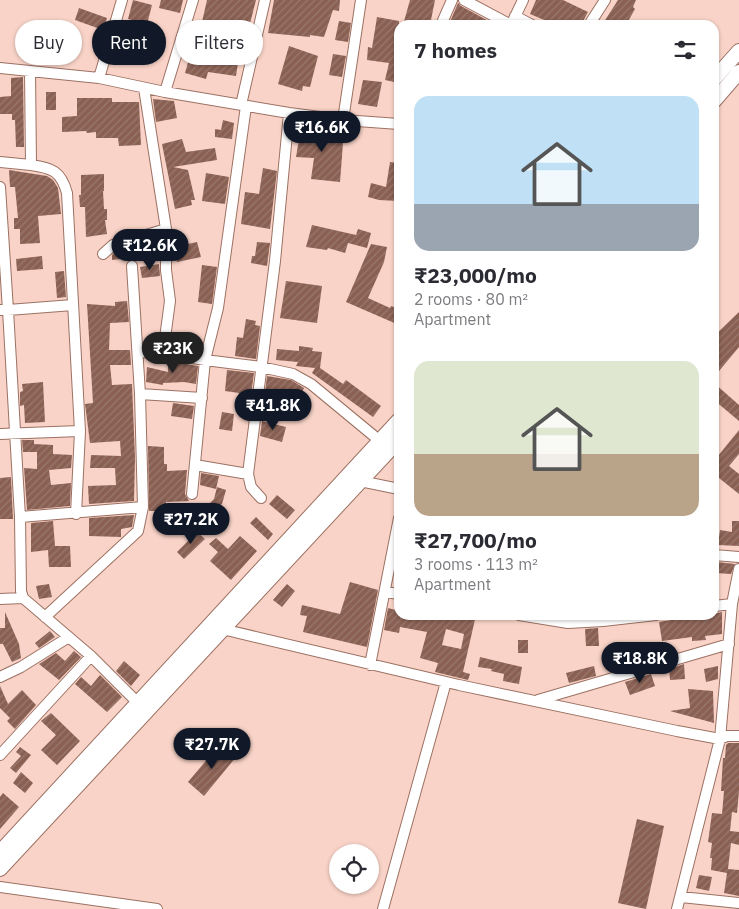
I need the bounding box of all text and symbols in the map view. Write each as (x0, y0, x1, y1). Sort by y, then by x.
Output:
chip: Buy (15, 20, 82, 65)
chip: Rent (92, 20, 166, 65)
chip: Filters (176, 20, 263, 65)
text: 7 homes (414, 36, 497, 64)
icon: filters (671, 36, 699, 64)
pin: ₹16.6K (281, 110, 363, 153)
text: ₹16.6K (295, 117, 349, 137)
icon: home (512, 129, 602, 219)
pin: ₹12.6K (109, 228, 191, 271)
text: ₹12.6K (123, 235, 177, 255)
text: ₹23,000/mo (414, 261, 537, 289)
text: 2 rooms · 80 m² (414, 289, 528, 309)
text: Apartment (414, 309, 491, 329)
pin: ₹23K (143, 332, 203, 374)
text: ₹23K (153, 338, 193, 358)
pin: ₹41.8K (232, 388, 314, 431)
icon: home (512, 394, 602, 484)
text: ₹41.8K (246, 395, 300, 415)
pin: ₹27.2K (150, 502, 232, 545)
text: ₹27.2K (164, 509, 218, 529)
text: ₹27,700/mo (414, 526, 537, 554)
text: 3 rooms · 113 m² (414, 554, 538, 574)
text: Apartment (414, 574, 491, 594)
pin: ₹18.8K (599, 642, 681, 684)
text: ₹18.8K (613, 648, 667, 668)
pin: ₹27.7K (171, 728, 253, 770)
text: ₹27.7K (185, 734, 239, 754)
map controls (329, 844, 379, 894)
button: locate (329, 844, 379, 894)

